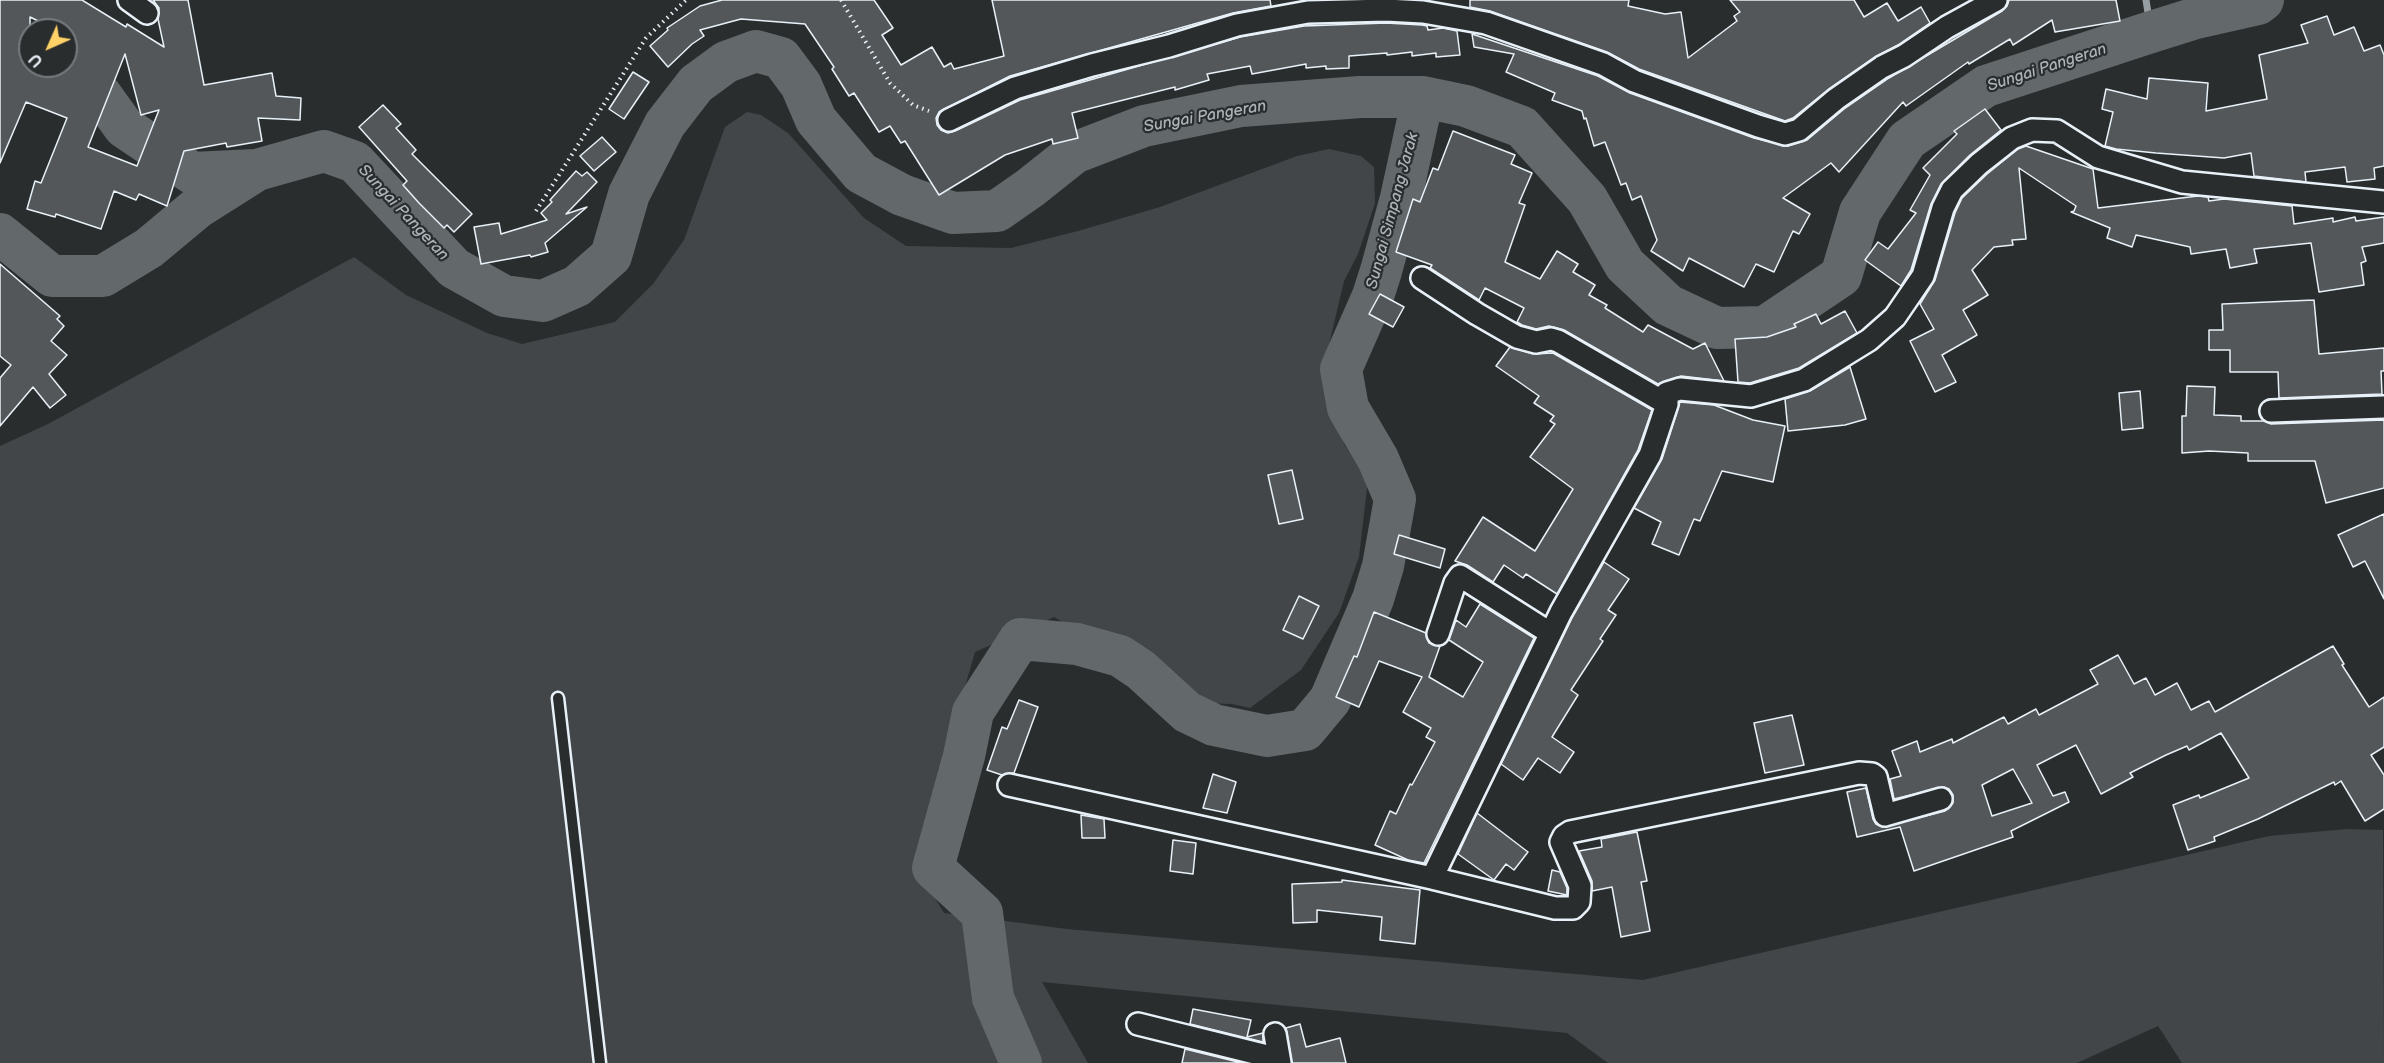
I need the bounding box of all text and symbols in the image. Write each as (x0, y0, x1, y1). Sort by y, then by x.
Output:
north arrow (18, 18, 78, 78)
water label: Sungai Pangeran (1985, 40, 2109, 96)
text: U (26, 49, 47, 70)
water label: Sungai Pangeran (1142, 97, 1268, 137)
water label: Sungai Simpang Jarak (1363, 131, 1423, 291)
water label: Sungai Pangeran (354, 161, 452, 265)

